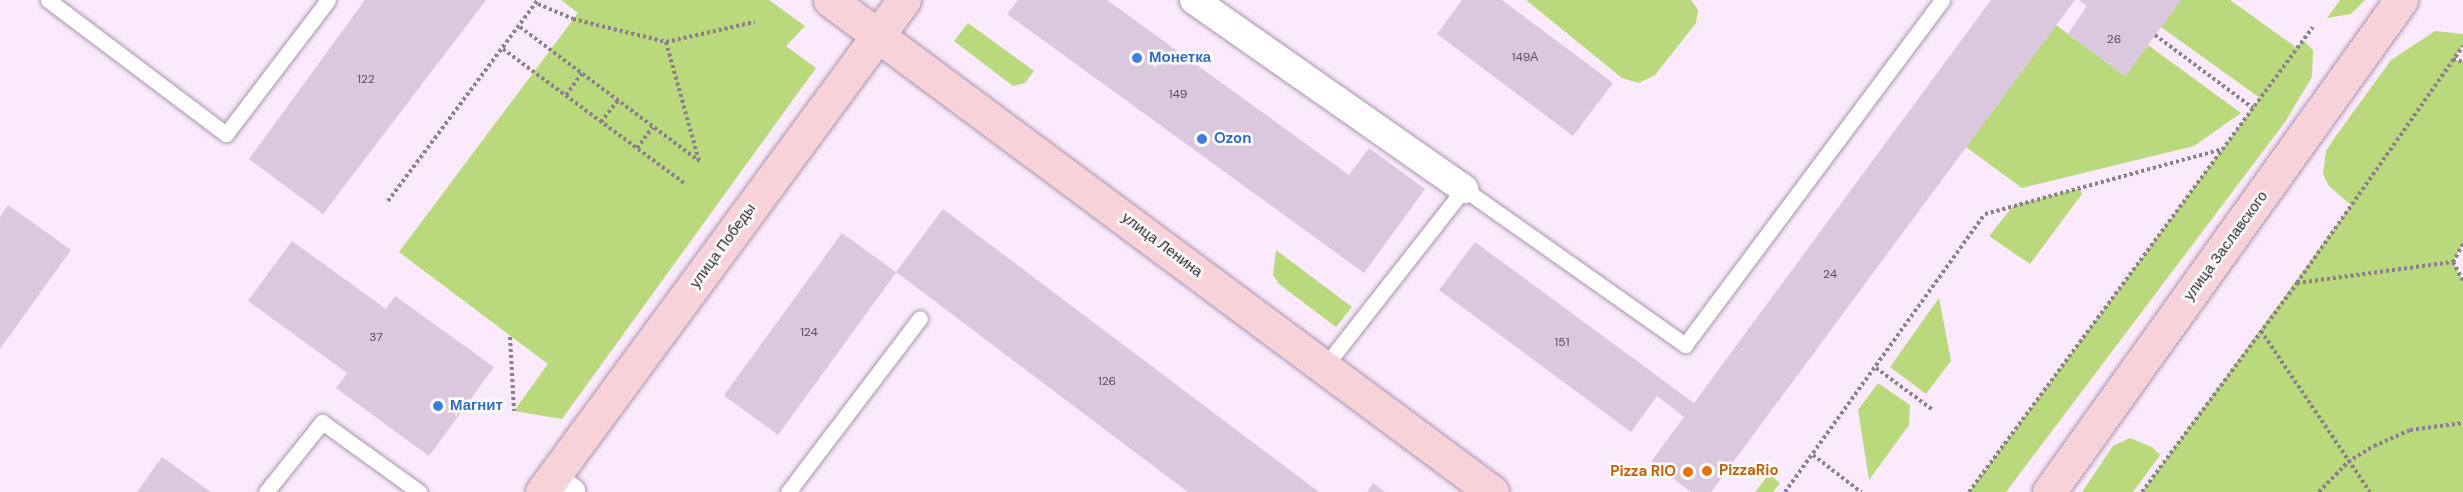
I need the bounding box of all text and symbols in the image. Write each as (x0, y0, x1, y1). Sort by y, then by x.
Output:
house number: 26 (2107, 33, 2121, 47)
place label: Монетка (1149, 49, 1211, 67)
marker: Монетка (1130, 51, 1144, 65)
house number: 149А (1512, 51, 1538, 65)
house number: 122 (357, 73, 375, 87)
house number: 149 (1169, 88, 1187, 102)
place label: Ozon (1214, 130, 1252, 148)
marker: Ozon (1195, 132, 1209, 146)
street label: улица Заславского (2180, 188, 2272, 304)
street label: улица Победы (686, 200, 760, 292)
street label: улица Ленина (1118, 209, 1206, 281)
house number: 24 (1823, 268, 1837, 282)
house number: 124 (800, 326, 818, 340)
house number: 37 (369, 331, 383, 345)
house number: 151 (1555, 336, 1569, 350)
house number: 126 (1098, 375, 1116, 389)
place label: Магнит (450, 397, 503, 415)
marker: Магнит (431, 399, 445, 413)
place label: PizzaRio (1719, 462, 1779, 480)
place label: Pizza RIO (1610, 463, 1676, 481)
marker: PizzaRio (1700, 464, 1714, 478)
marker: Pizza RIO (1681, 465, 1695, 479)

